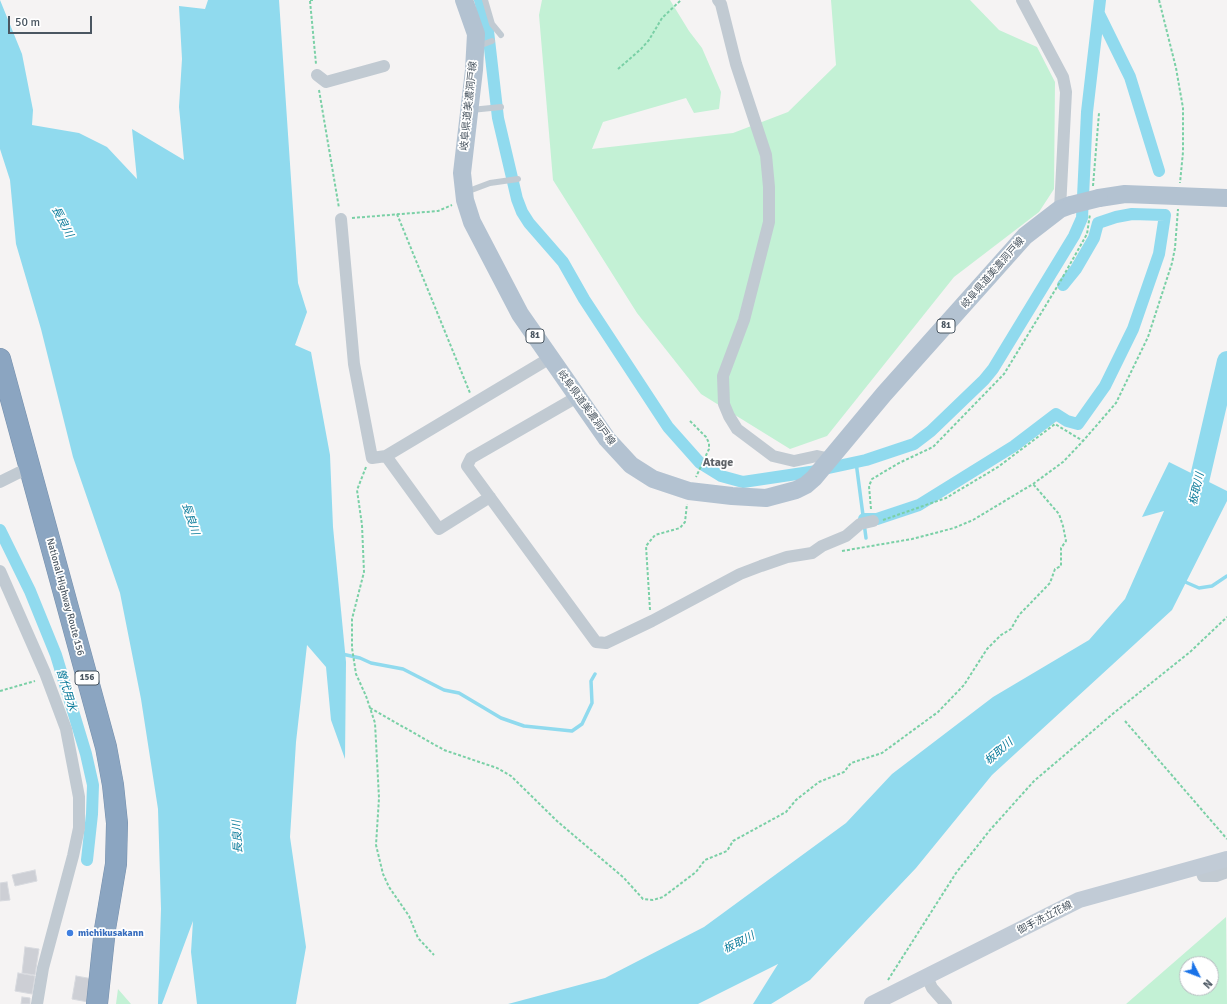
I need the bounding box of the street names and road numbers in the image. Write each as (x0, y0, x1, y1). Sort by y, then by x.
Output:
street label: 岐阜県道美濃洞戸線 (458, 61, 480, 151)
street label: 岐阜県道美濃洞戸線 (959, 235, 1027, 311)
road number: 81 (937, 319, 955, 333)
road number: 81 (526, 329, 544, 343)
street label: 岐阜県道美濃洞戸線 (555, 368, 617, 448)
street label: National Highway Route 156 (44, 537, 86, 657)
road number: 156 (75, 671, 99, 685)
street label: 御手洗立花線 (1016, 899, 1074, 937)

